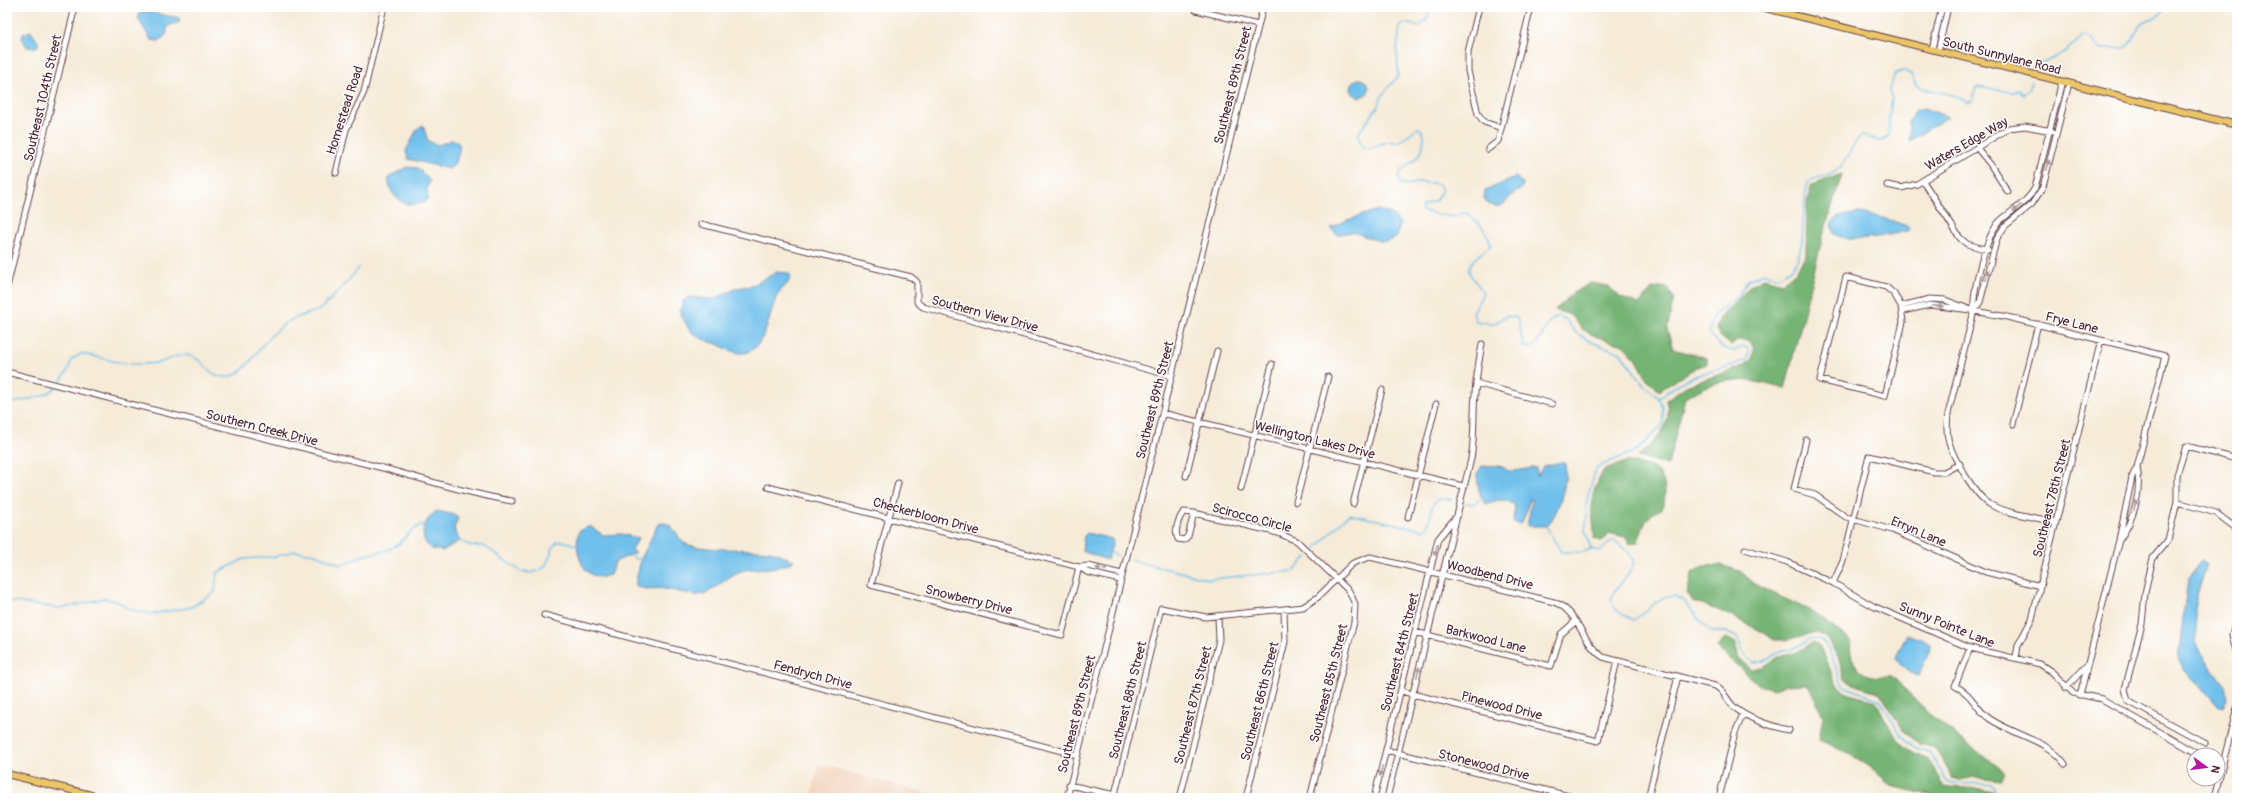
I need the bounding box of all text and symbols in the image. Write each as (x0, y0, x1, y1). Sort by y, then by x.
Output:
street label: Southeast 89th Street (1211, 24, 1256, 146)
street label: Southeast 104th Street (21, 33, 66, 163)
street label: South Sunnylane Road (1941, 33, 2063, 78)
street label: Homestead Road (323, 64, 367, 157)
street label: Waters Edge Way (1922, 113, 2011, 174)
one-way arrow (2046, 159, 2052, 172)
one-way arrow (2012, 203, 2022, 212)
one-way arrow (1984, 268, 1990, 280)
street label: Southern View Drive (930, 292, 1040, 336)
one-way arrow (1932, 302, 1944, 309)
street label: Frye Lane (2044, 309, 2100, 337)
street label: Southeast 89th Street (1133, 339, 1178, 461)
street label: Southern Creek Drive (204, 406, 320, 450)
street label: Wellington Lakes Drive (1253, 417, 1377, 463)
street label: Southeast 78th Street (2029, 437, 2075, 559)
street label: Checkerbloom Drive (871, 494, 981, 538)
one-way arrow (2132, 499, 2138, 511)
street label: Scirocco Circle (1210, 500, 1294, 536)
street label: Erryn Lane (1889, 513, 1949, 551)
one-way arrow (1432, 544, 1438, 556)
street label: Woodbend Drive (1445, 557, 1535, 594)
one-way arrow (1094, 565, 1107, 571)
street label: Snowberry Drive (924, 581, 1014, 619)
street label: Southeast 84th Street (1377, 590, 1423, 713)
street label: Sunny Pointe Lane (1896, 598, 1997, 652)
street label: Southeast 85th Street (1306, 621, 1352, 744)
street label: Barkwood Lane (1444, 621, 1528, 657)
street label: Southeast 88th Street (1106, 639, 1151, 761)
street label: Southeast 86th Street (1237, 639, 1283, 763)
street label: Southeast 87th Street (1170, 644, 1216, 766)
street label: Southeast 89th Street (1055, 653, 1100, 775)
street label: Fendrych Drive (772, 657, 854, 693)
one-way arrow (1415, 666, 1421, 678)
street label: Pinewood Drive (1460, 688, 1544, 724)
street label: Stonewood Drive (1437, 746, 1531, 784)
north arrow (2186, 747, 2226, 787)
text: N (2208, 764, 2222, 775)
one-way arrow (1377, 765, 1383, 778)

